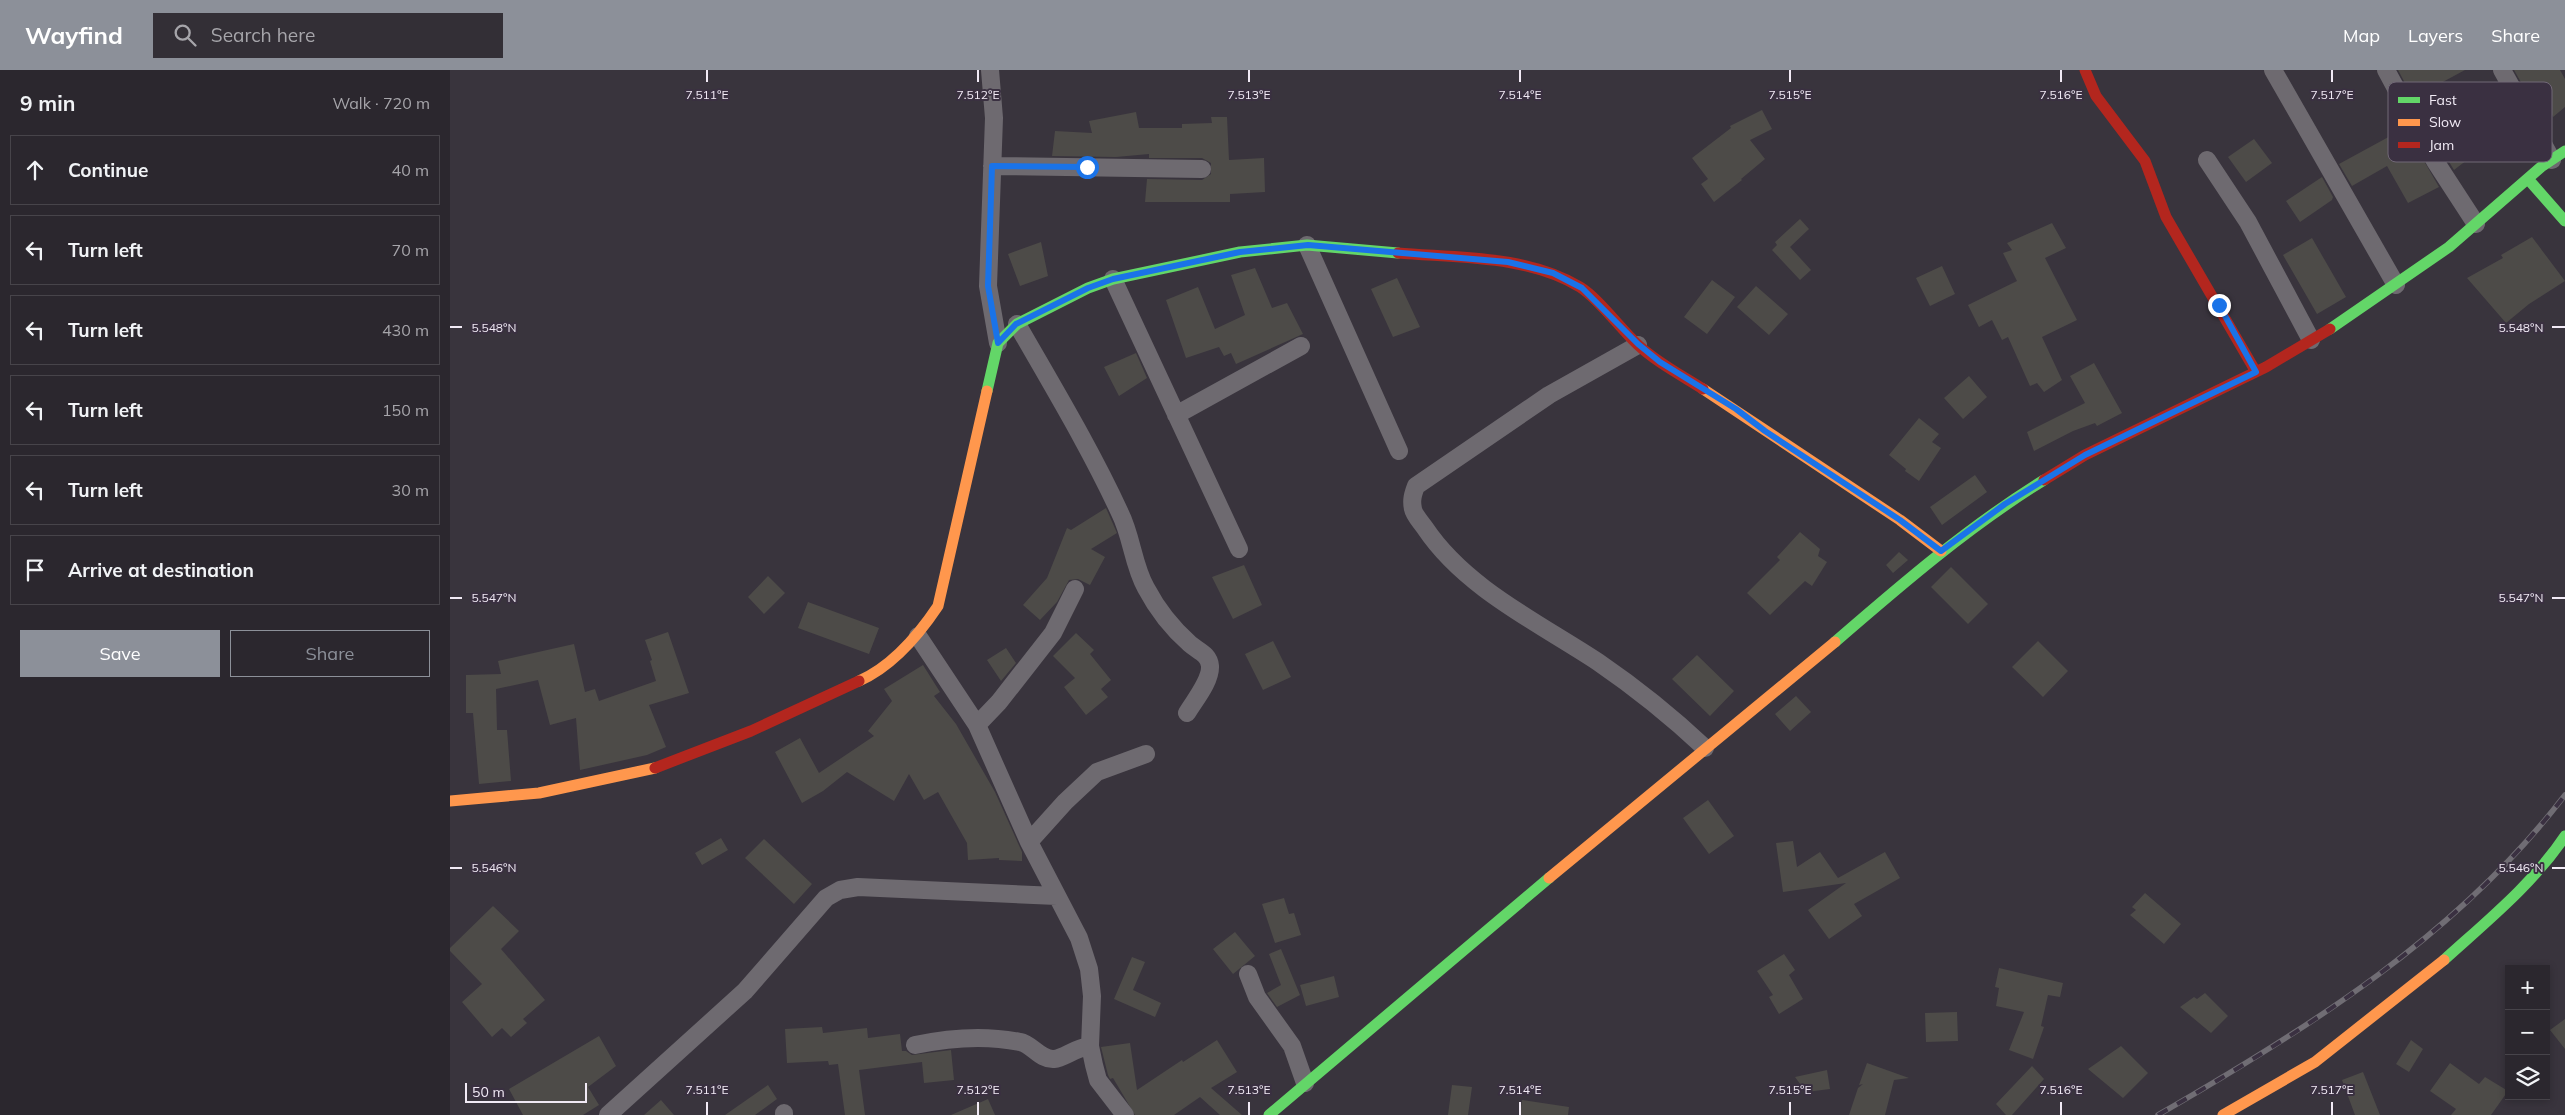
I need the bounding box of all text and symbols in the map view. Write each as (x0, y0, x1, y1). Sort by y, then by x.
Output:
search box (153, 13, 503, 58)
text: Wayfind (25, 20, 123, 50)
icon: search (171, 21, 199, 49)
text: Search here (211, 23, 315, 47)
text: Map (2343, 24, 2380, 47)
text: Layers (2408, 24, 2463, 47)
text: Share (2491, 24, 2540, 47)
legend (2388, 82, 2552, 162)
text: 7.511°E (685, 87, 729, 102)
text: 7.512°E (956, 87, 1000, 102)
text: 7.513°E (1227, 87, 1271, 102)
text: 7.514°E (1498, 87, 1542, 102)
text: 7.515°E (1768, 87, 1812, 102)
text: 7.516°E (2039, 87, 2083, 102)
text: 7.517°E (2310, 87, 2354, 102)
text: 9 min (20, 90, 75, 116)
text: Fast (2429, 91, 2457, 109)
text: Walk · 720 m (332, 93, 430, 113)
text: Slow (2429, 113, 2461, 131)
text: Jam (2429, 136, 2454, 154)
icon: ahead (21, 156, 49, 184)
route start (1076, 156, 1099, 179)
text: Continue (68, 158, 148, 182)
text: 40 m (392, 160, 429, 180)
icon: left (21, 236, 49, 264)
text: Turn left (68, 238, 143, 262)
text: 70 m (392, 240, 429, 260)
route end (2208, 294, 2231, 317)
icon: left (21, 316, 49, 344)
text: Turn left (68, 318, 143, 342)
text: 430 m (382, 320, 429, 340)
text: 5.548°N (472, 320, 516, 335)
text: 5.548°N (2499, 320, 2543, 335)
icon: left (21, 396, 49, 424)
text: Turn left (68, 398, 143, 422)
text: 150 m (382, 400, 429, 420)
icon: left (21, 476, 49, 504)
text: Turn left (68, 478, 143, 502)
text: 30 m (392, 480, 429, 500)
icon: arrive (21, 556, 49, 584)
text: Arrive at destination (68, 558, 254, 582)
text: 5.547°N (472, 590, 516, 605)
text: 5.547°N (2499, 590, 2543, 605)
button: Save (20, 630, 220, 677)
button: Share (230, 630, 430, 677)
text: 5.546°N (472, 860, 516, 875)
text: 5.546°N (2499, 860, 2543, 875)
map controls (2505, 965, 2550, 1100)
button: + (2505, 965, 2550, 1010)
button: − (2505, 1010, 2550, 1055)
button: layers (2505, 1055, 2550, 1100)
scale bar (465, 1080, 588, 1103)
text: 7.511°E (685, 1082, 729, 1097)
text: 7.512°E (956, 1082, 1000, 1097)
text: 7.513°E (1227, 1082, 1271, 1097)
text: 7.514°E (1498, 1082, 1542, 1097)
text: 7.515°E (1768, 1082, 1812, 1097)
text: 7.516°E (2039, 1082, 2083, 1097)
text: 7.517°E (2310, 1082, 2354, 1097)
text: 50 m (472, 1083, 505, 1101)

